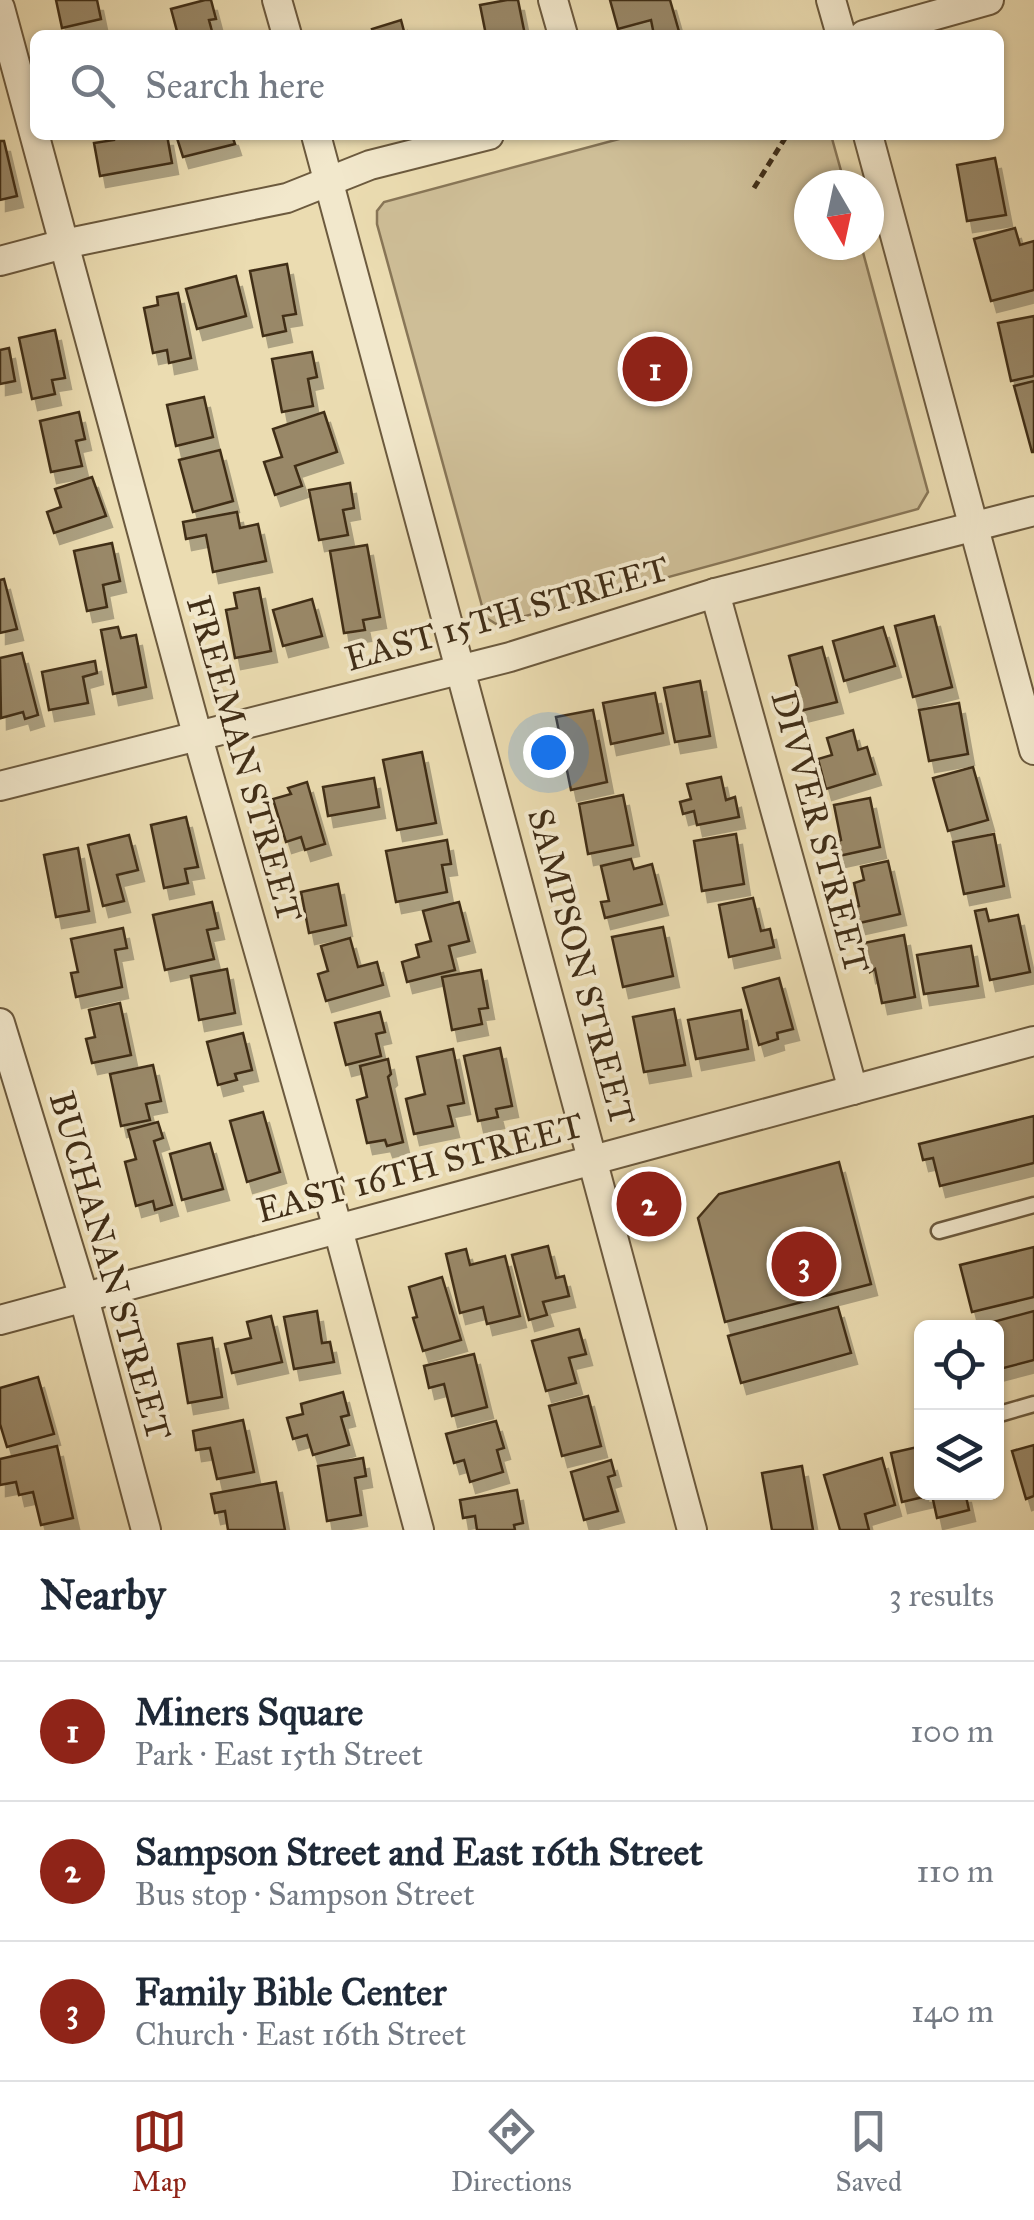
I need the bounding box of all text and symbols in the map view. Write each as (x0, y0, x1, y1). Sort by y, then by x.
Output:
search box (30, 30, 1004, 140)
icon: search (65, 58, 120, 113)
text: Search here (145, 62, 325, 108)
north arrow (794, 170, 884, 260)
pin: 1 (622, 332, 688, 406)
street label: EAST 15TH STREET (340, 547, 674, 681)
street label: FREEMAN STREET (177, 591, 311, 927)
street label: DIVVER STREET (762, 686, 878, 978)
your location (523, 727, 574, 778)
street label: SAMPSON STREET (518, 804, 644, 1130)
street label: BUCHANAN STREET (40, 1087, 180, 1445)
street label: EAST 16TH STREET (252, 1104, 588, 1232)
pin: 2 (616, 1166, 682, 1242)
pin: 3 (772, 1226, 836, 1302)
map controls (914, 1320, 1004, 1500)
button: locate (914, 1320, 1004, 1410)
button: layers (914, 1410, 1004, 1500)
text: Nearby (40, 1569, 165, 1621)
text: 3 results (889, 1576, 994, 1615)
text: Miners Square (135, 1689, 363, 1735)
text: 1 (66, 1712, 79, 1751)
text: 100 m (910, 1712, 994, 1751)
text: Park · East 15th Street (135, 1735, 423, 1774)
text: Sampson Street and East 16th Street (135, 1829, 703, 1875)
text: 2 (65, 1852, 80, 1891)
text: 110 m (916, 1852, 994, 1891)
text: Bus stop · Sampson Street (135, 1875, 475, 1914)
text: Family Bible Center (135, 1969, 446, 2015)
text: 3 (66, 1992, 79, 2031)
text: 140 m (911, 1992, 994, 2031)
text: Church · East 16th Street (135, 2015, 466, 2054)
tab: Map (132, 2104, 187, 2199)
tab: Directions (451, 2104, 572, 2199)
tab: Saved (836, 2104, 902, 2199)

